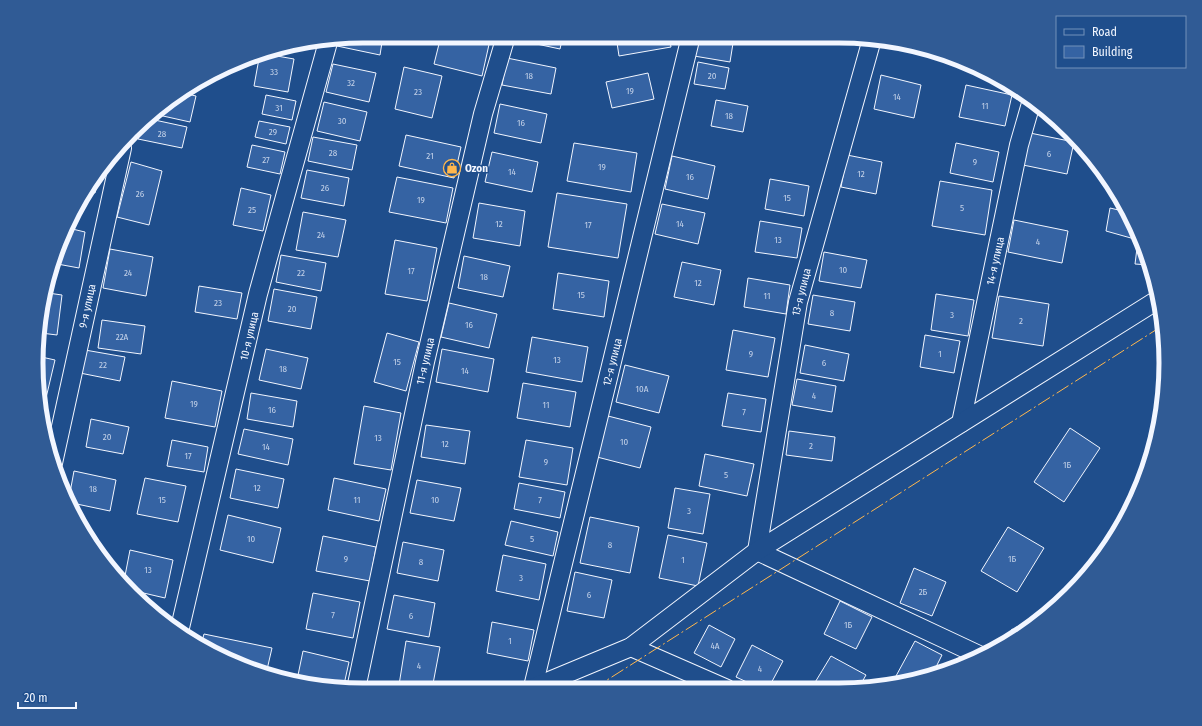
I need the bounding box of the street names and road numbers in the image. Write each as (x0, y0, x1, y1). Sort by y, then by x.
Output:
street label: 14-я улица (984, 236, 1007, 286)
street label: 13-я улица (789, 267, 814, 317)
street label: 9-я улица (76, 283, 99, 329)
street label: 10-я улица (238, 311, 261, 362)
street label: 11-я улица (414, 336, 437, 386)
street label: 12-я улица (600, 337, 625, 387)

